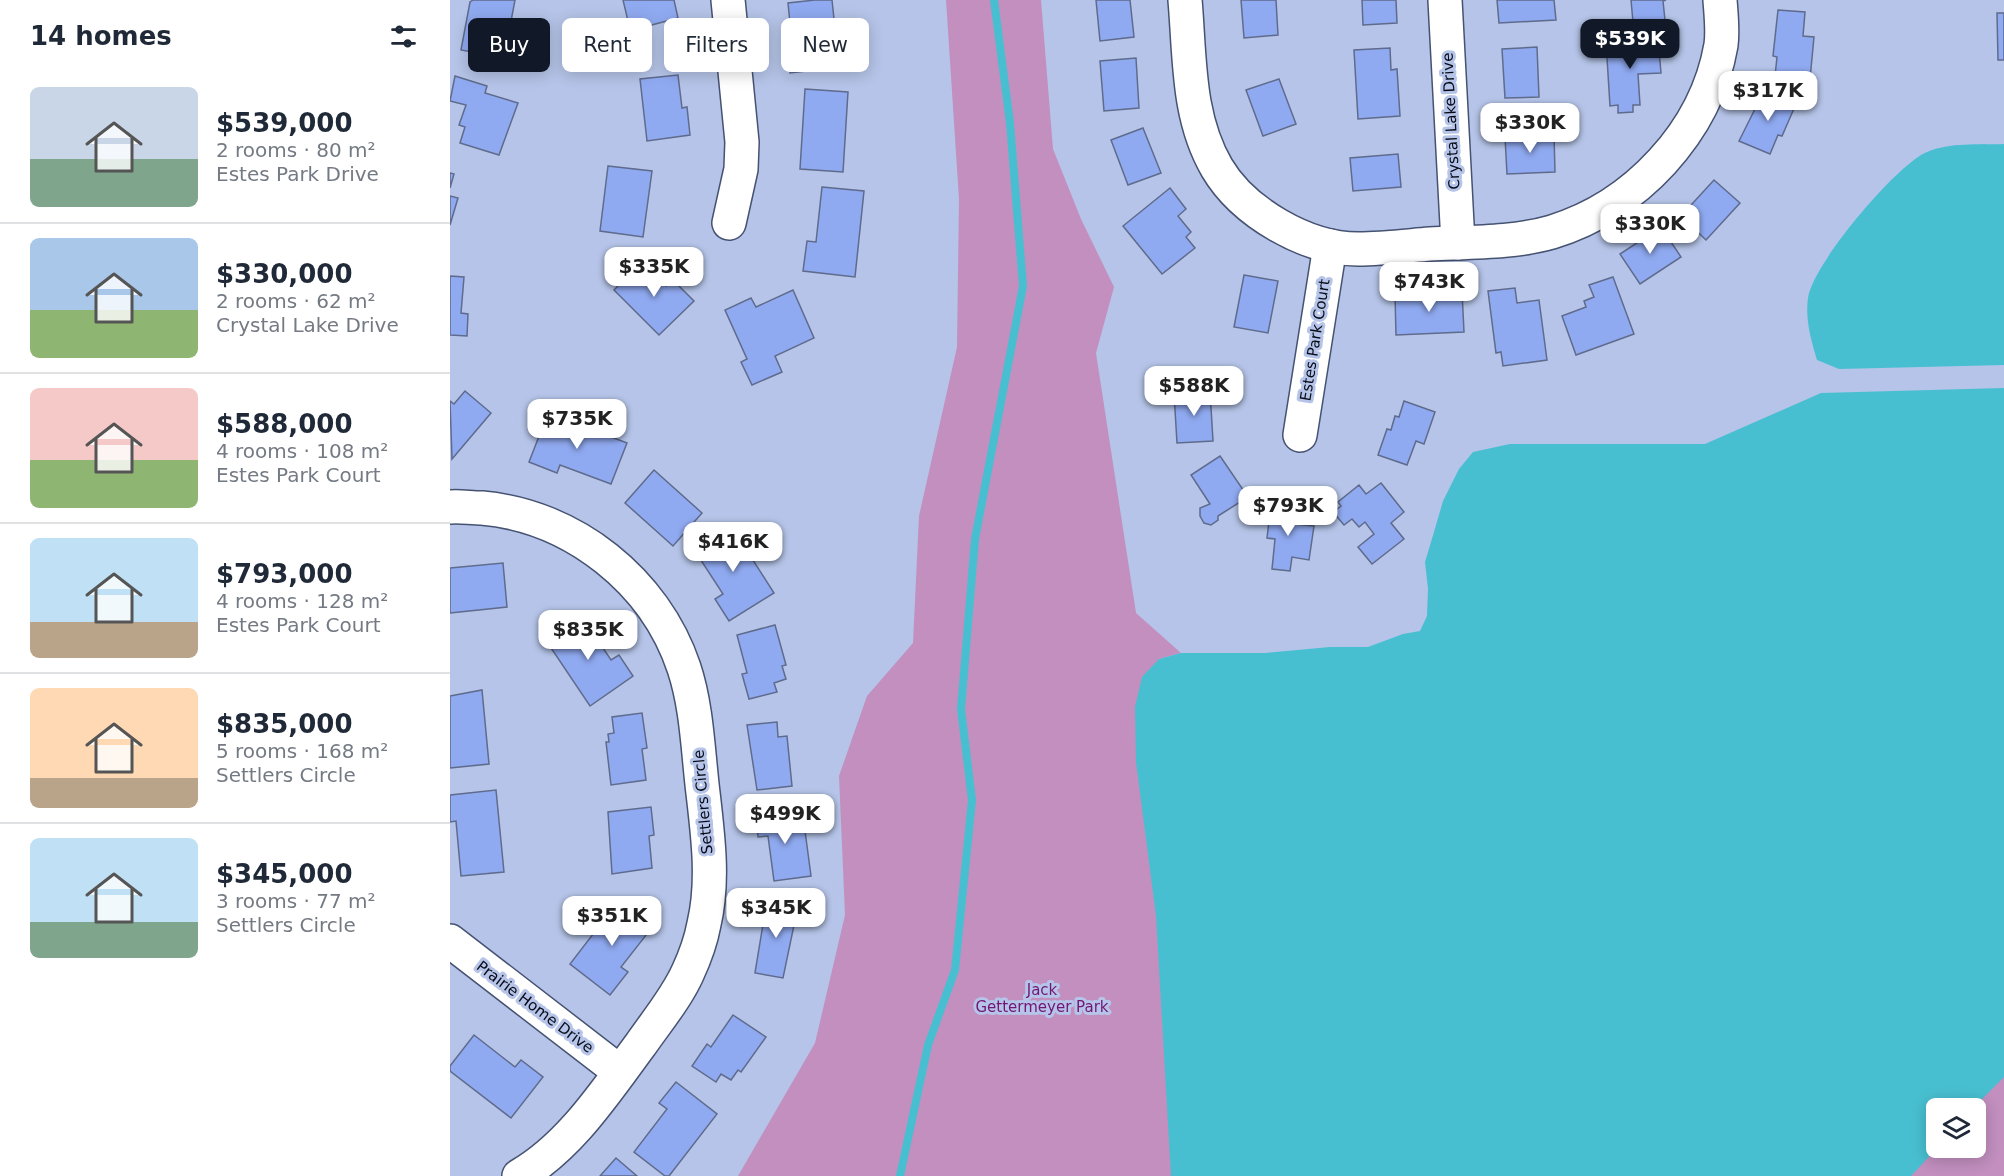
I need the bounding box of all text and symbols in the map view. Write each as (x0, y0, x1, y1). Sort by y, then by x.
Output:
chip: Buy (468, 18, 550, 72)
chip: Rent (562, 18, 652, 72)
chip: Filters (664, 18, 769, 72)
chip: New (781, 18, 869, 72)
pin: $539K (1588, 19, 1672, 70)
icon: filters (387, 20, 420, 53)
text: 14 homes (30, 21, 172, 51)
text: $539K (1594, 26, 1666, 50)
street label: Crystal Lake Drive (1438, 52, 1464, 190)
pin: $317K (1726, 71, 1810, 122)
text: $317K (1732, 78, 1804, 102)
pin: $330K (1488, 103, 1572, 154)
text: $539,000 (216, 108, 353, 138)
text: $330K (1494, 110, 1566, 134)
icon: home (78, 111, 150, 183)
text: 2 rooms · 80 m² (216, 138, 376, 162)
text: Estes Park Drive (216, 162, 379, 186)
pin: $330K (1608, 204, 1692, 255)
text: $330K (1614, 211, 1686, 235)
pin: $335K (612, 247, 696, 298)
text: $335K (618, 254, 690, 278)
text: $330,000 (216, 259, 353, 289)
icon: home (78, 262, 150, 334)
pin: $743K (1387, 262, 1471, 313)
text: $743K (1393, 269, 1465, 293)
street label: Estes Park Court (1296, 278, 1334, 402)
text: 2 rooms · 62 m² (216, 289, 376, 313)
text: Crystal Lake Drive (216, 313, 399, 337)
pin: $588K (1152, 366, 1236, 417)
text: $588K (1158, 373, 1230, 397)
pin: $735K (535, 399, 619, 450)
text: $735K (541, 406, 613, 430)
text: $588,000 (216, 409, 353, 439)
icon: home (78, 412, 150, 484)
text: 4 rooms · 108 m² (216, 439, 388, 463)
text: Estes Park Court (216, 463, 381, 487)
pin: $793K (1246, 486, 1330, 537)
text: $793K (1252, 493, 1324, 517)
pin: $416K (691, 522, 775, 573)
text: $416K (697, 529, 769, 553)
text: $793,000 (216, 559, 353, 589)
icon: home (78, 562, 150, 634)
text: 4 rooms · 128 m² (216, 589, 388, 613)
pin: $835K (546, 610, 630, 661)
text: Estes Park Court (216, 613, 381, 637)
text: $835K (552, 617, 624, 641)
text: $835,000 (216, 709, 353, 739)
icon: home (78, 712, 150, 784)
text: 5 rooms · 168 m² (216, 739, 388, 763)
street label: Settlers Circle (689, 749, 717, 855)
text: Settlers Circle (216, 763, 356, 787)
pin: $499K (743, 794, 827, 845)
text: $499K (749, 801, 821, 825)
text: $345,000 (216, 859, 353, 889)
icon: home (78, 862, 150, 934)
pin: $345K (734, 888, 818, 939)
text: 3 rooms · 77 m² (216, 889, 376, 913)
text: $345K (740, 895, 812, 919)
pin: $351K (570, 896, 654, 947)
text: $351K (576, 903, 648, 927)
text: Settlers Circle (216, 913, 356, 937)
street label: Prairie Home Drive (473, 957, 597, 1057)
park label: Jack Gettermeyer Park (975, 981, 1109, 1016)
map controls (1926, 1098, 1986, 1158)
button: layers (1926, 1098, 1986, 1158)

